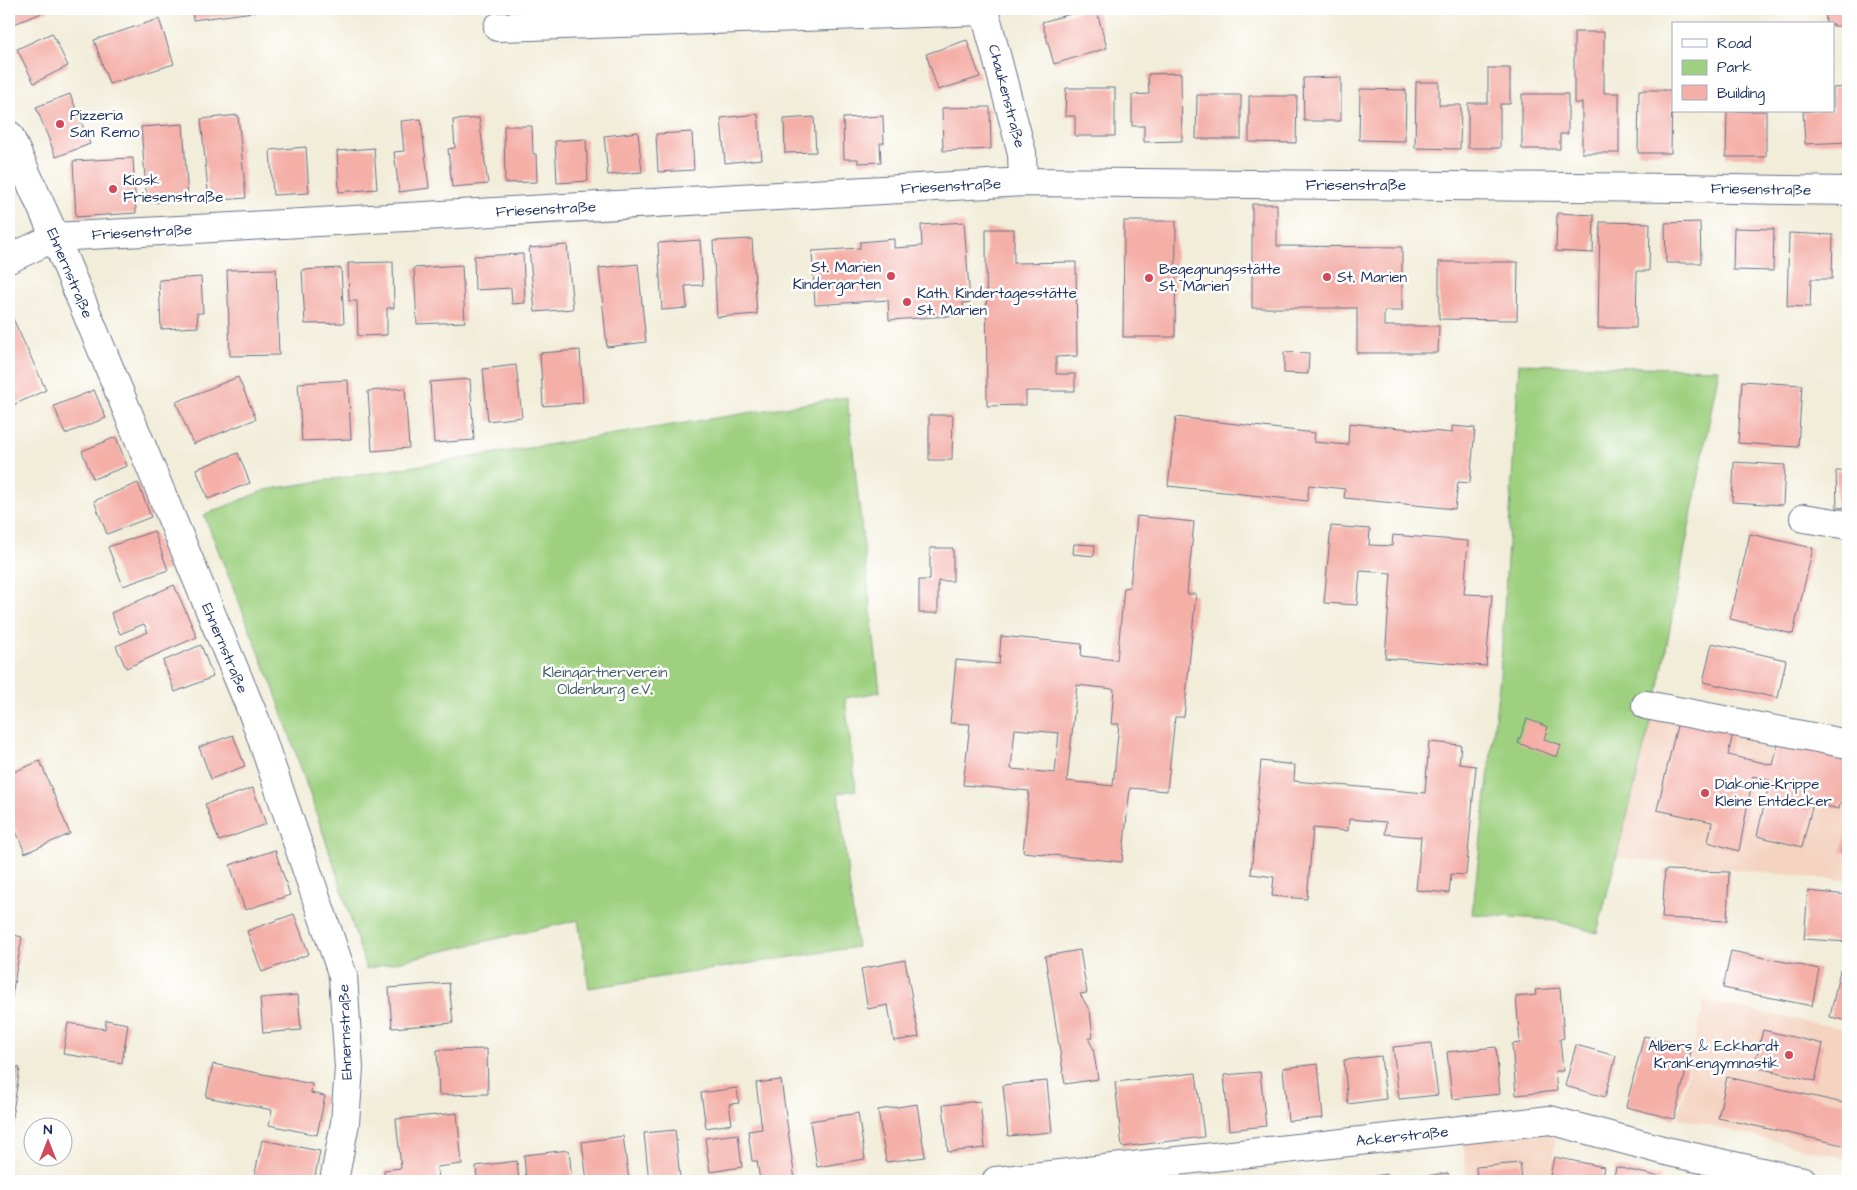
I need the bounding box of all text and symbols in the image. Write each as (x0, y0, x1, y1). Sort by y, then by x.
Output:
legend (1672, 22, 1834, 112)
text: Road (1717, 33, 1752, 54)
street label: Chaukenstraße (983, 42, 1030, 150)
text: Park (1717, 57, 1752, 78)
text: Building (1717, 83, 1765, 105)
place label: Pizzeria San Remo (70, 105, 140, 143)
marker: Pizzeria San Remo (54, 118, 66, 130)
place label: Kiosk Friesenstraße (123, 170, 223, 208)
street label: Friesenstraße (900, 173, 1002, 200)
street label: Friesenstraße (1306, 175, 1406, 196)
street label: Friesenstraße (1711, 178, 1811, 201)
marker: Kiosk Friesenstraße (107, 183, 119, 195)
street label: Friesenstraße (495, 196, 597, 223)
street label: Friesenstraße (91, 219, 193, 246)
street label: Ehnernstraße (41, 225, 98, 321)
place label: St. Marien Kindergarten (793, 257, 881, 296)
place label: Begegnungsstätte St. Marien (1159, 259, 1281, 297)
place label: St. Marien (1337, 267, 1408, 288)
marker: St. Marien Kindergarten (885, 270, 897, 282)
marker: St. Marien (1321, 271, 1333, 283)
marker: Begegnungsstätte St. Marien (1143, 272, 1155, 284)
place label: Kath. Kindertagesstätte St. Marien (917, 283, 1077, 321)
marker: Kath. Kindertagesstätte St. Marien (901, 296, 913, 308)
street label: Ehnernstraße (196, 600, 253, 696)
park label: Kleingärtnerverein Oldenburg e.V. (543, 662, 668, 701)
place label: Diakonie-Krippe Kleine Entdecker (1715, 774, 1832, 812)
marker: Diakonie-Krippe Kleine Entdecker (1699, 787, 1711, 799)
street label: Ehnernstraße (333, 984, 358, 1080)
place label: Albers & Eckhardt Krankengymnastik (1648, 1036, 1779, 1075)
marker: Albers & Eckhardt Krankengymnastik (1783, 1049, 1795, 1061)
north arrow (22, 1118, 72, 1168)
text: N (44, 1120, 53, 1140)
street label: Ackerstraße (1355, 1121, 1449, 1152)

